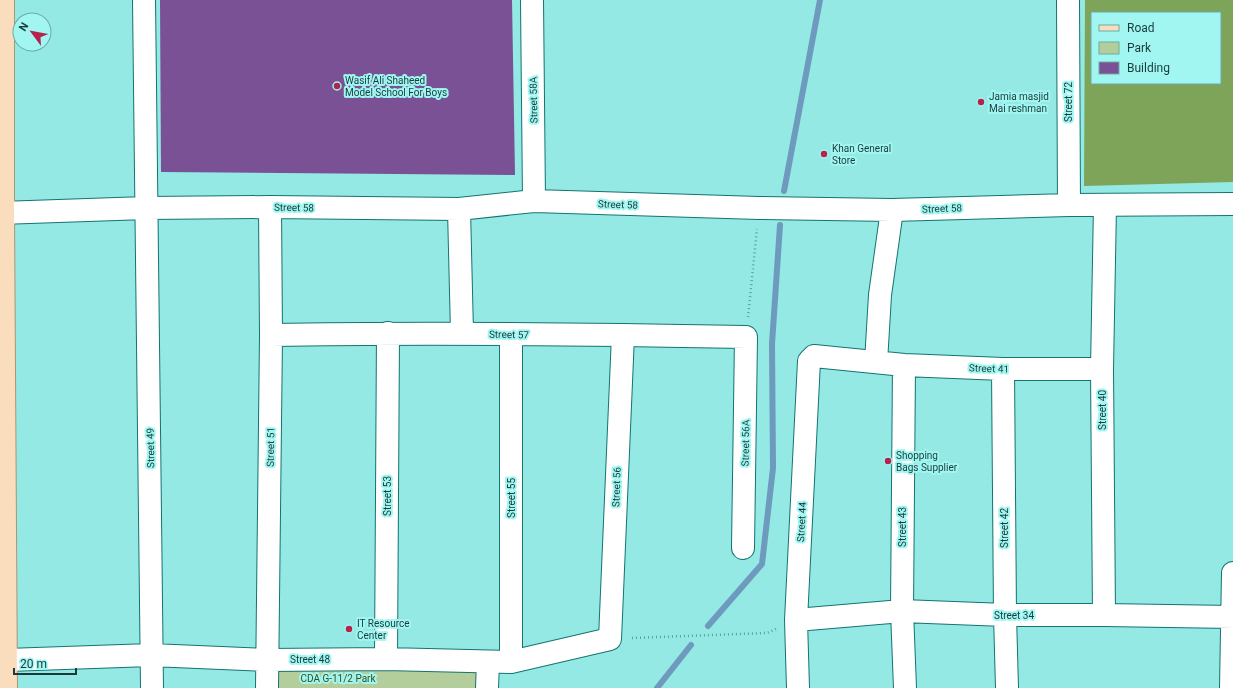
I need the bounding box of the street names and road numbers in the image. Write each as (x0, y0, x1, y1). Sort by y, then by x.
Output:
street label: Street 58A (528, 76, 539, 123)
street label: Street 72 (1063, 82, 1074, 122)
street label: Street 58 (598, 198, 639, 211)
street label: Street 58 (274, 202, 315, 213)
street label: Street 58 (922, 202, 963, 215)
street label: Street 57 (489, 329, 530, 340)
street label: Street 41 (969, 362, 1009, 375)
street label: Street 40 (1097, 390, 1108, 430)
street label: Street 56A (740, 419, 751, 466)
street label: Street 51 (265, 427, 276, 467)
street label: Street 49 (145, 428, 156, 468)
street label: Street 56 (610, 466, 623, 507)
street label: Street 53 (382, 476, 393, 516)
street label: Street 55 (506, 478, 517, 518)
street label: Street 44 (795, 501, 808, 542)
street label: Street 43 (897, 507, 908, 547)
street label: Street 42 (999, 508, 1010, 548)
street label: Street 34 (994, 610, 1034, 621)
street label: Street 48 (290, 654, 330, 665)

